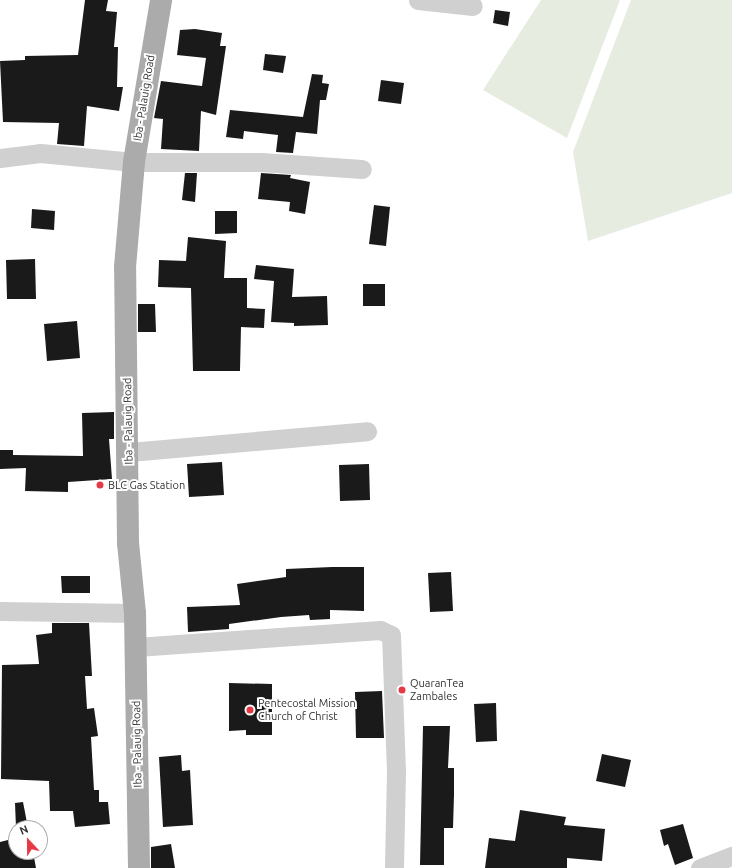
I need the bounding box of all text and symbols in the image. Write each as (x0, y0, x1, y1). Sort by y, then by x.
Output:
street label: Iba - Palauig Road (131, 54, 157, 142)
street label: Iba - Palauig Road (121, 377, 135, 465)
place label: BLC Gas Station (108, 478, 185, 492)
marker: BLC Gas Station (95, 480, 105, 490)
place label: QuaranTea Zambales (410, 677, 464, 703)
marker: QuaranTea Zambales (397, 685, 407, 695)
place label: Pentecostal Mission Church of Christ (258, 697, 356, 723)
street label: Iba - Palauig Road (130, 700, 144, 788)
marker: Pentecostal Mission Church of Christ (245, 705, 255, 715)
north arrow (8, 820, 48, 860)
text: N (18, 823, 30, 837)

